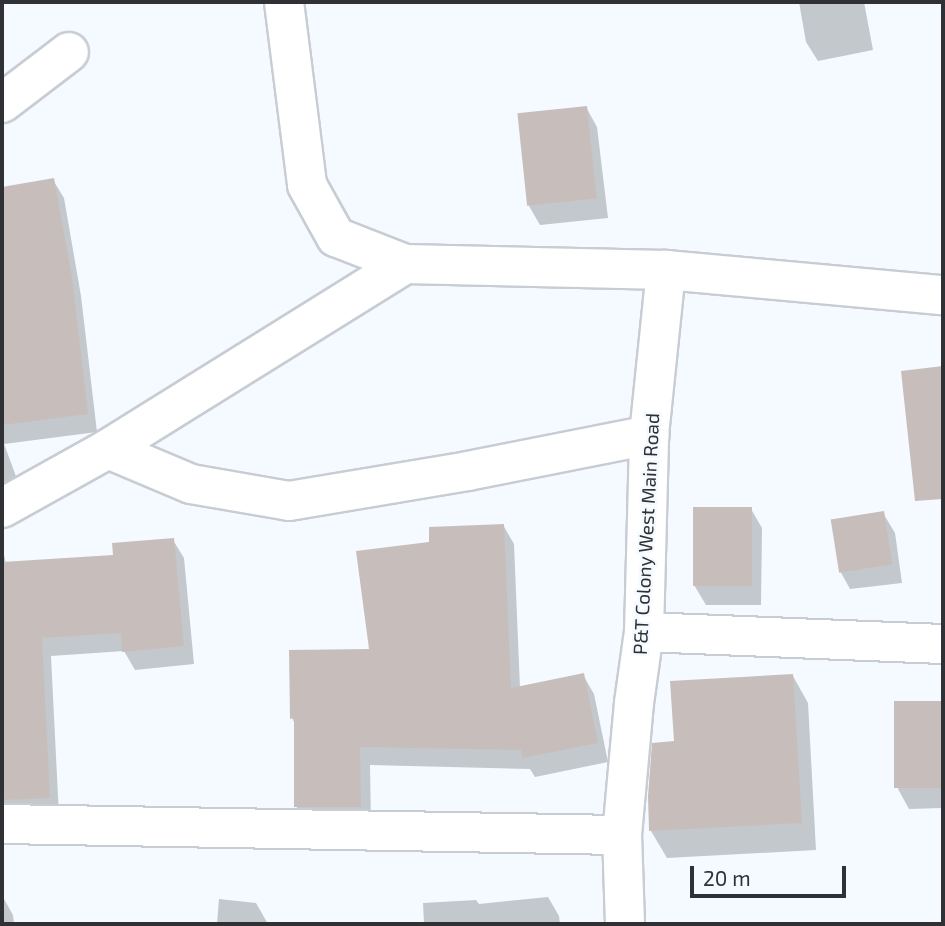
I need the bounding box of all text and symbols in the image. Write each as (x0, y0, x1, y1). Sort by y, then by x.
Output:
street label: P&T Colony West Main Road (628, 412, 664, 656)
scale bar (693, 852, 849, 896)
text: 20 m (703, 865, 751, 890)

